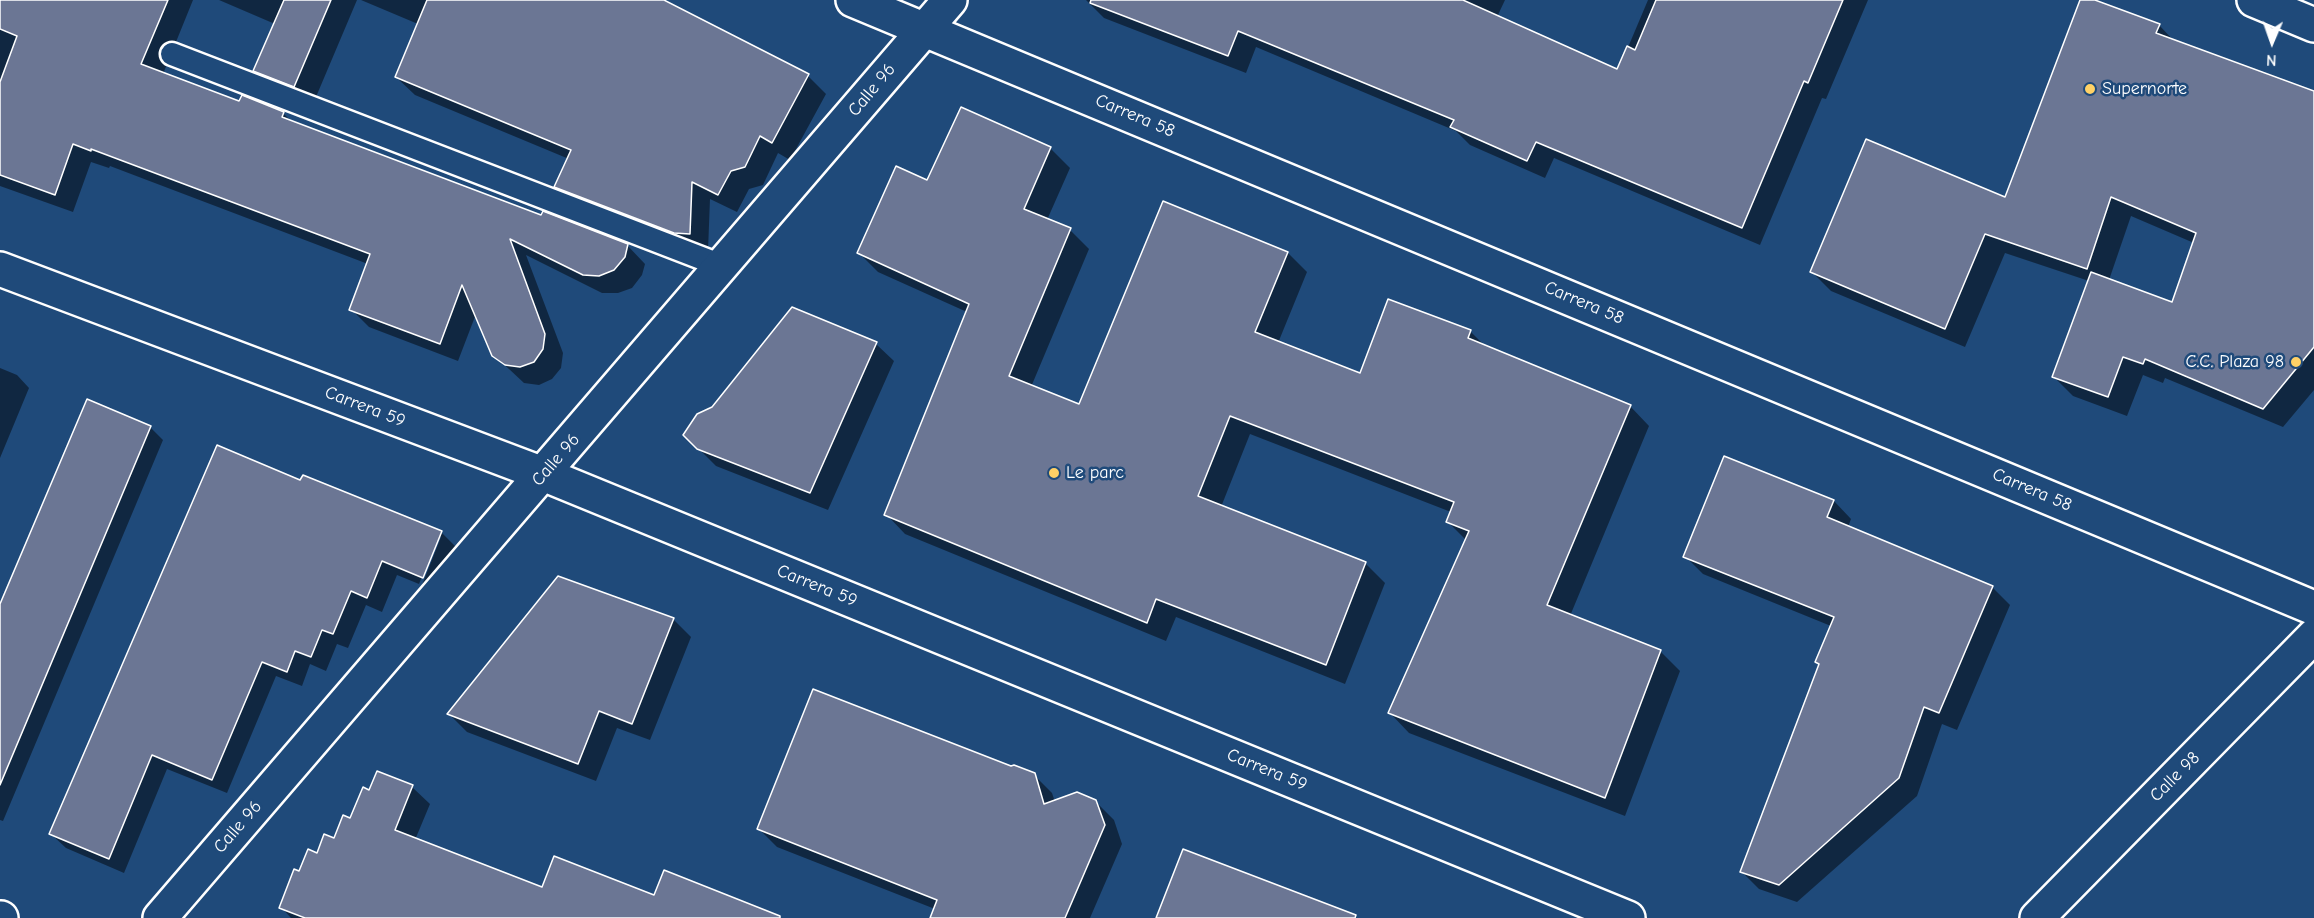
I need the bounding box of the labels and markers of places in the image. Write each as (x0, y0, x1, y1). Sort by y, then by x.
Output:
place label: Supernorte (2102, 78, 2187, 100)
marker: Supernorte (2083, 82, 2097, 96)
place label: C.C. Plaza 98 (2186, 351, 2284, 373)
marker: C.C. Plaza 98 (2289, 355, 2303, 369)
place label: Le parc (1066, 462, 1124, 484)
marker: Le parc (1047, 466, 1061, 480)

